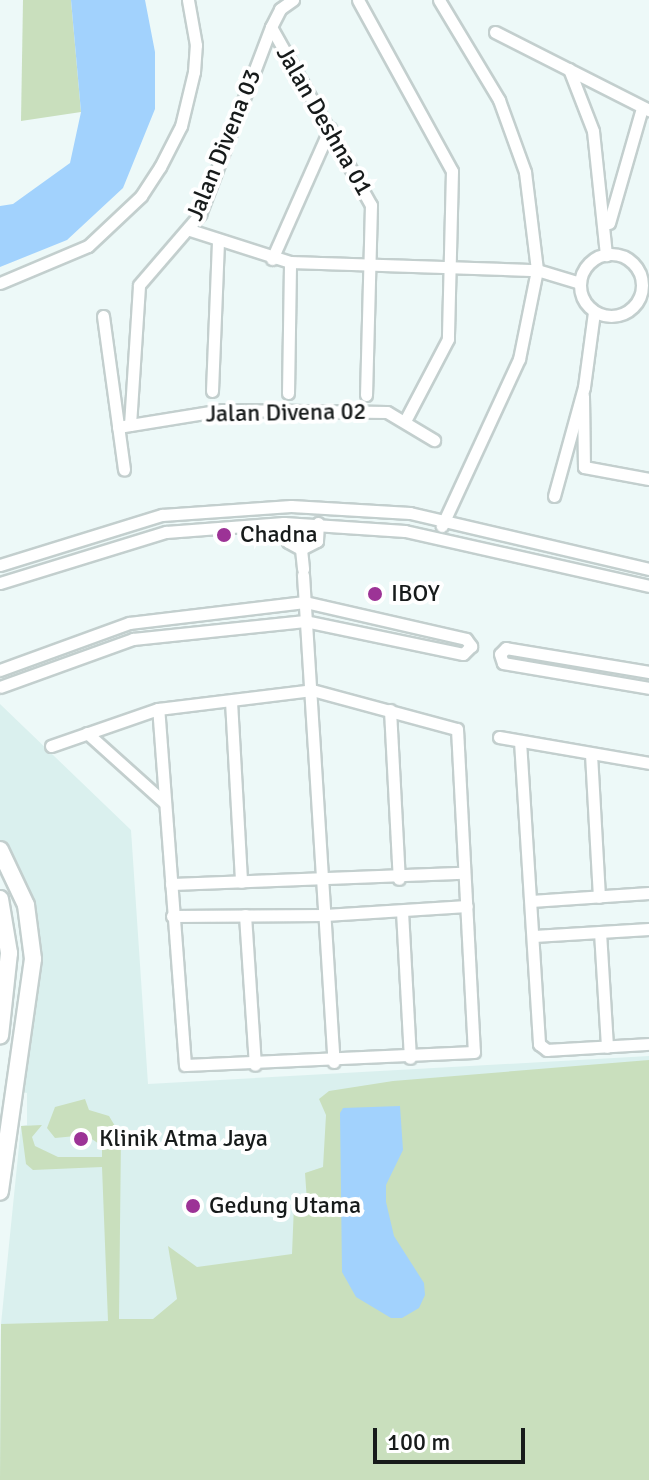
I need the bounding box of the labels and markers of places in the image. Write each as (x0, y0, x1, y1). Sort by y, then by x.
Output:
place label: Chadna (240, 521, 318, 549)
marker: Chadna (215, 526, 233, 544)
place label: IBOY (391, 580, 440, 608)
marker: IBOY (366, 585, 384, 603)
place label: Klinik Atma Jaya (99, 1125, 268, 1153)
marker: Klinik Atma Jaya (70, 1128, 92, 1150)
place label: Gedung Utama (209, 1192, 361, 1220)
marker: Gedung Utama (184, 1197, 202, 1215)

